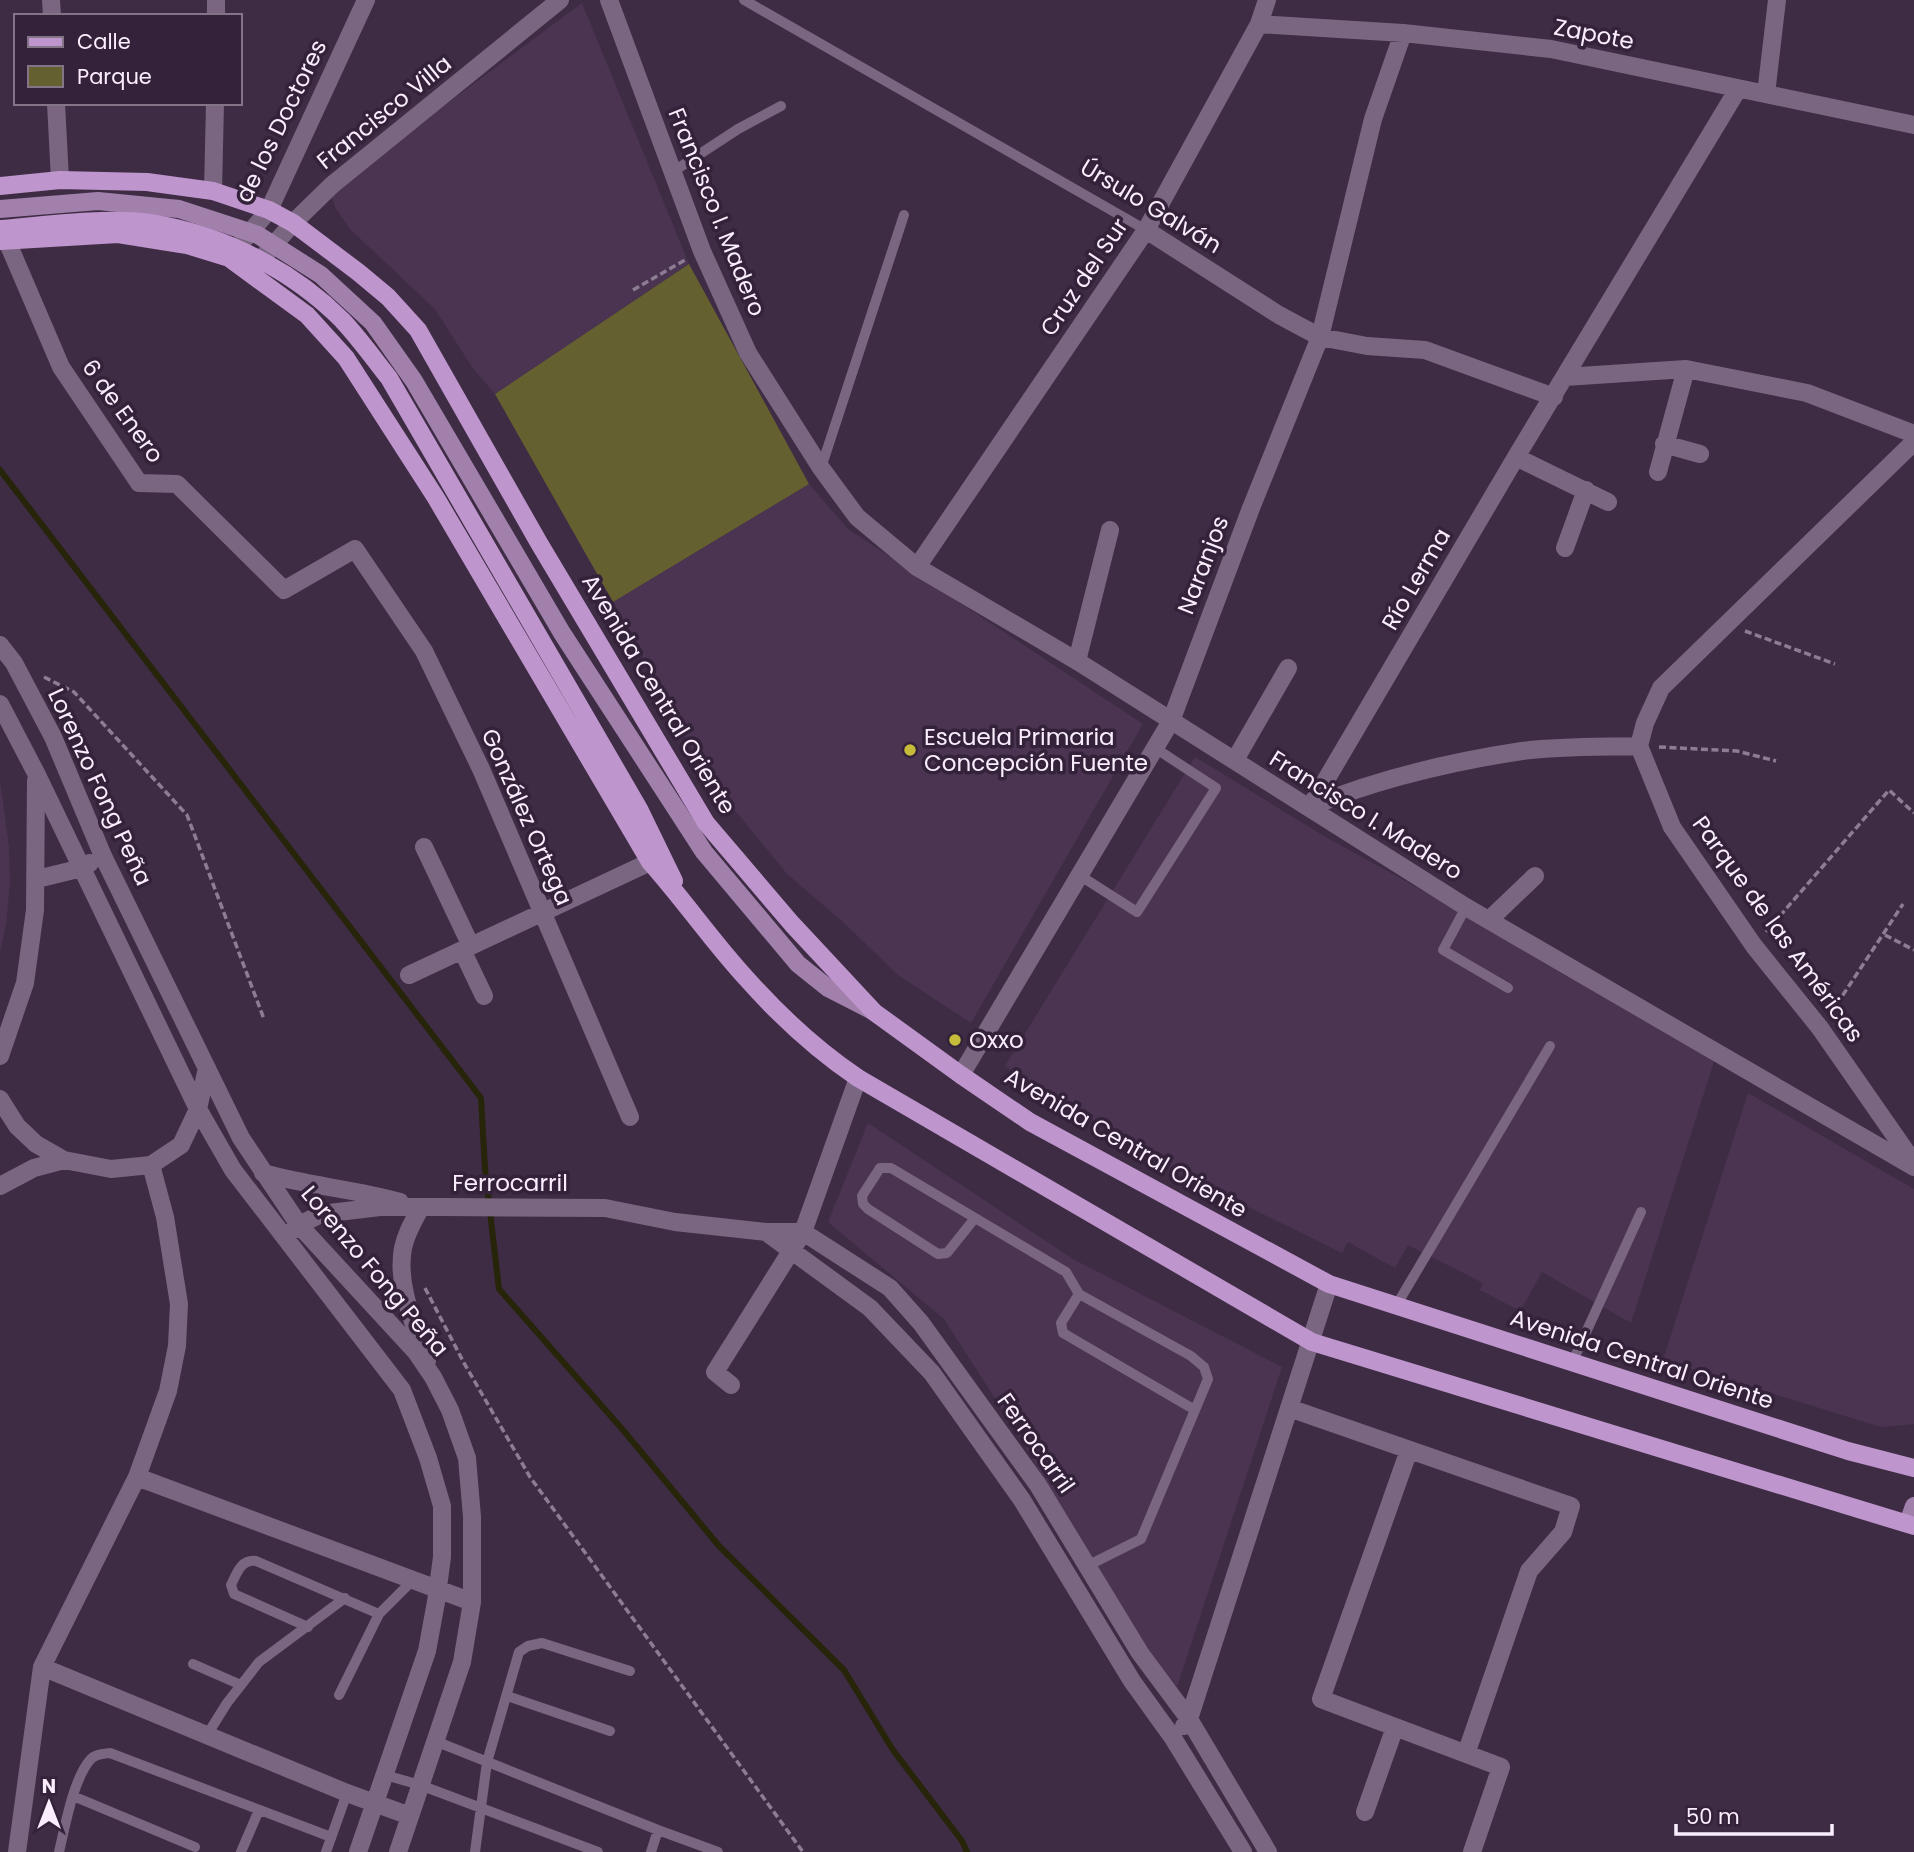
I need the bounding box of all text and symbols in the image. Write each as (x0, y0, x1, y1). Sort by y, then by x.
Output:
street label: Zapote (1551, 11, 1637, 57)
legend (14, 14, 242, 105)
text: Calle (77, 27, 131, 56)
street label: de los Doctores (228, 34, 334, 208)
street label: Francisco Villa (310, 48, 458, 176)
text: Parque (77, 62, 152, 91)
street label: Francisco I. Madero (661, 103, 773, 321)
street label: Úrsulo Galván (1074, 151, 1228, 261)
street label: Cruz del Sur (1033, 212, 1135, 342)
street label: 6 de Enero (75, 353, 171, 469)
street label: Naranjos (1170, 511, 1236, 619)
street label: Río Lerma (1374, 522, 1458, 636)
street label: Avenida Central Oriente (574, 568, 744, 820)
street label: Lorenzo Fong Peña (40, 683, 160, 891)
place label: Escuela Primaria Concepción Fuente (924, 721, 1148, 779)
street label: González Ortega (474, 724, 580, 910)
marker: Escuela Primaria Concepción Fuente (902, 742, 918, 758)
street label: Francisco I. Madero (1263, 743, 1469, 887)
street label: Parque de las Américas (1685, 809, 1871, 1049)
place label: Oxxo (969, 1024, 1024, 1056)
marker: Oxxo (947, 1032, 963, 1048)
street label: Avenida Central Oriente (999, 1060, 1253, 1226)
street label: Ferrocarril (452, 1167, 568, 1199)
street label: Lorenzo Fong Peña (294, 1179, 456, 1363)
street label: Avenida Central Oriente (1506, 1301, 1778, 1417)
street label: Ferrocarril (990, 1386, 1082, 1500)
north arrow (14, 1768, 84, 1838)
text: N (42, 1773, 56, 1800)
scale bar (1676, 1792, 1832, 1836)
text: 50 m (1686, 1802, 1740, 1831)

